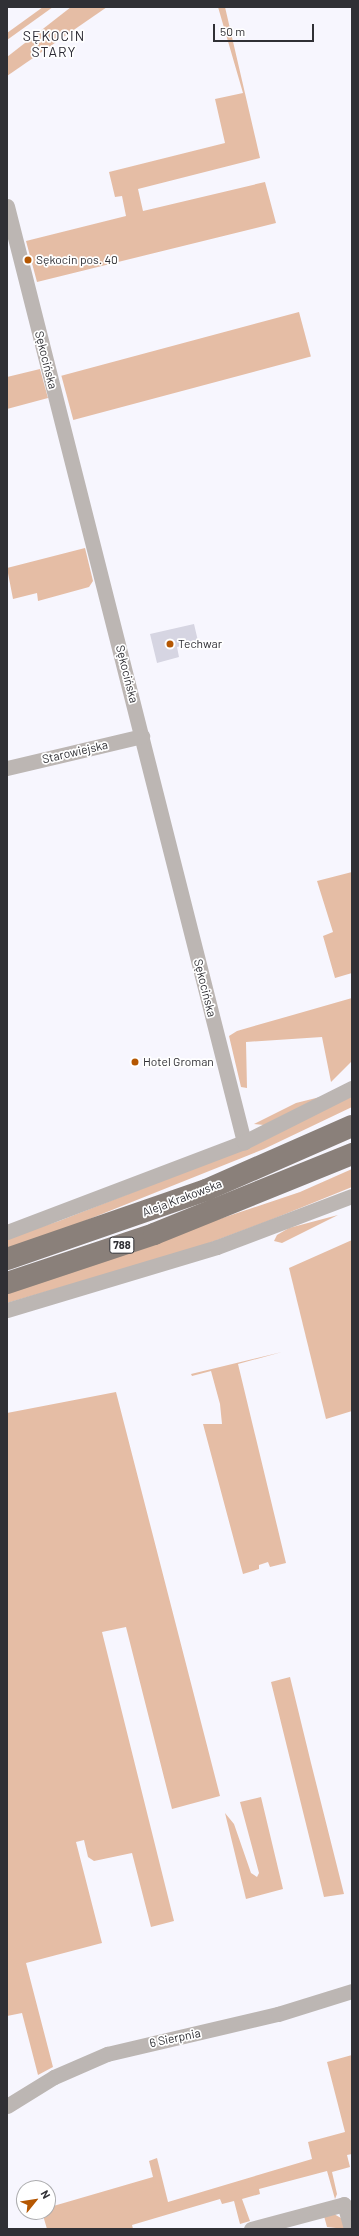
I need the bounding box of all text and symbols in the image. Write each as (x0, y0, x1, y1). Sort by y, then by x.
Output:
scale bar (215, 16, 316, 42)
text: 50 m (220, 24, 245, 38)
district label: SĘKOCIN STARY (23, 28, 85, 60)
place label: Sękocin pos. 40 (36, 253, 118, 267)
marker: Sękocin pos. 40 (23, 255, 33, 265)
street label: Sękocińska (32, 329, 60, 391)
place label: Techwar (178, 637, 222, 651)
marker: Techwar (165, 639, 175, 649)
street label: Sękocińska (113, 643, 141, 705)
street label: Starowiejska (41, 737, 109, 767)
street label: Sękocińska (191, 957, 219, 1019)
place label: Hotel Groman (143, 1055, 214, 1069)
marker: Hotel Groman (130, 1057, 140, 1067)
street label: Aleja Krakowska (140, 1176, 224, 1220)
road number: 788 (109, 1236, 135, 1254)
street label: 6 Sierpnia (148, 2026, 202, 2050)
north arrow (16, 2180, 56, 2220)
text: N (38, 2188, 53, 2201)

